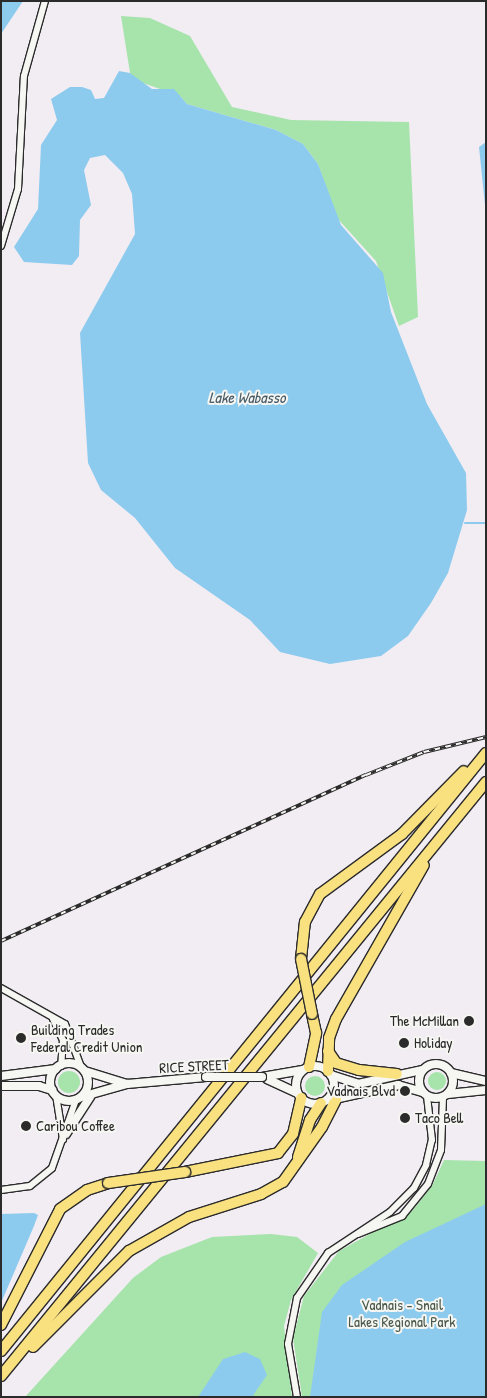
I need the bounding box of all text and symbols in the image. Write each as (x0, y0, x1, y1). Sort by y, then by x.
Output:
water label: Lake Wabasso (209, 387, 285, 407)
place label: The McMillan (390, 1012, 459, 1030)
marker: The McMillan (463, 1015, 475, 1027)
place label: Building Trades Federal Credit Union (31, 1020, 143, 1055)
marker: Building Trades Federal Credit Union (15, 1032, 27, 1044)
place label: Holiday (414, 1034, 452, 1052)
marker: Holiday (398, 1037, 410, 1049)
street label: RICE STREET (159, 1055, 229, 1077)
place label: Vadnais Blvd (326, 1082, 395, 1100)
marker: Vadnais Blvd (399, 1085, 411, 1097)
place label: Taco Bell (415, 1109, 463, 1127)
marker: Taco Bell (399, 1112, 411, 1124)
place label: Caribou Coffee (36, 1117, 115, 1135)
marker: Caribou Coffee (20, 1120, 32, 1132)
park label: Vadnais - Snail Lakes Regional Park (349, 1295, 455, 1330)

